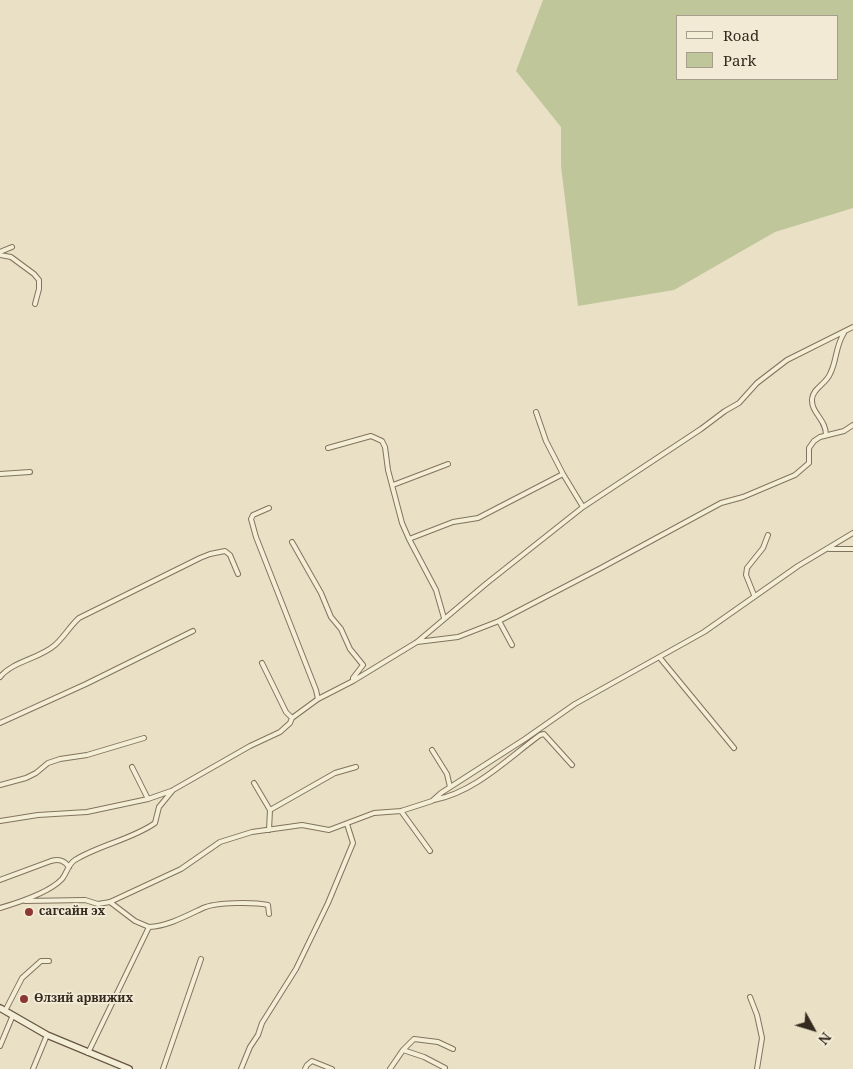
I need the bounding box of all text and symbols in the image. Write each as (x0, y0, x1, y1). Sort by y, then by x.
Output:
legend (676, 15, 838, 80)
text: Road (723, 25, 759, 45)
text: Park (723, 50, 756, 70)
place label: сагсайн эх (39, 905, 105, 919)
marker: сагсайн эх (23, 906, 35, 918)
place label: Өлзий арвижих (34, 992, 133, 1006)
marker: Өлзий арвижих (18, 993, 30, 1005)
north arrow (788, 1004, 838, 1054)
text: N (814, 1028, 836, 1049)

